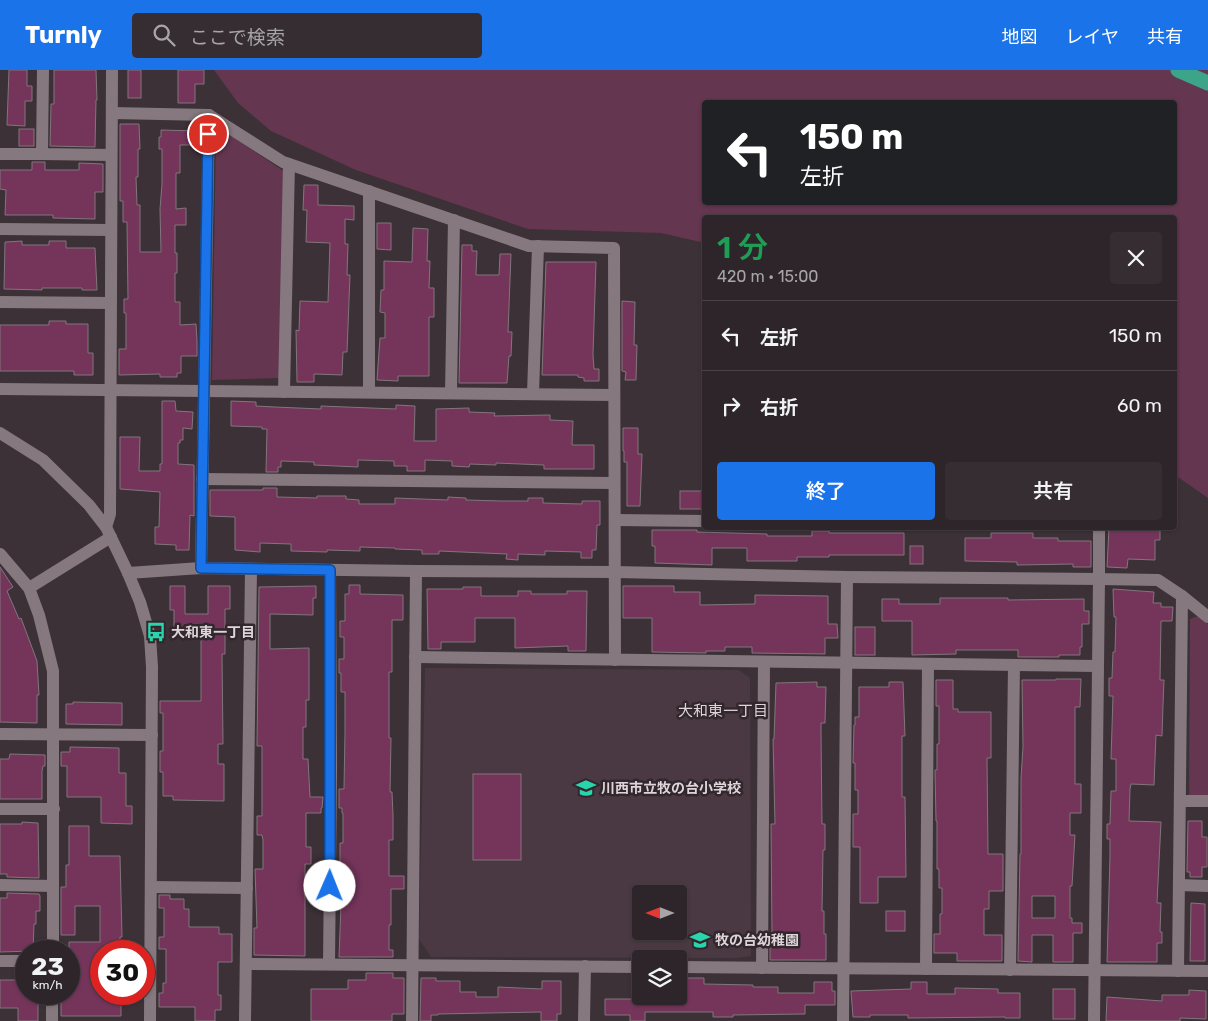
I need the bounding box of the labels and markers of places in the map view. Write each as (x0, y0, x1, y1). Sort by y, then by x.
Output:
pin (187, 113, 229, 155)
bus stop icon: 大和東一丁目 (145, 621, 167, 643)
place label: 大和東一丁目 (171, 624, 255, 641)
school or university icon: 川西市立牧の台小学校 (575, 777, 597, 799)
place label: 川西市立牧の台小学校 (601, 780, 741, 797)
school or university icon: 牧の台幼稚園 (689, 929, 711, 951)
place label: 牧の台幼稚園 (715, 932, 799, 949)

